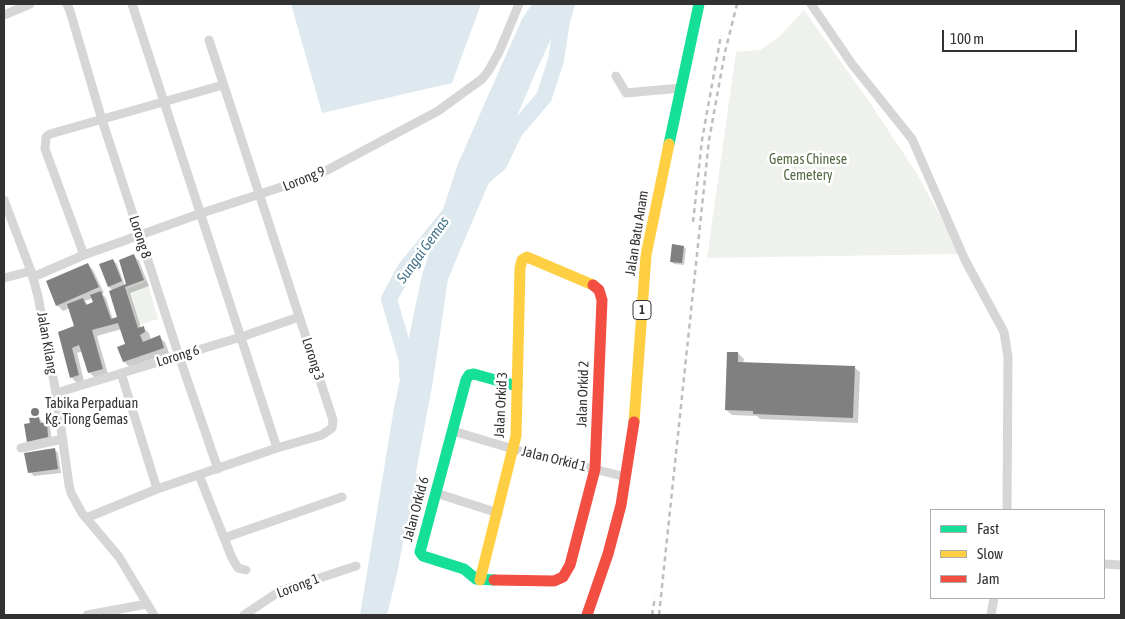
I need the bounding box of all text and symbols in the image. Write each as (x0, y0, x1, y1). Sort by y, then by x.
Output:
scale bar (945, 20, 1080, 52)
text: 100 m (950, 30, 984, 47)
park label: Gemas Chinese Cemetery (769, 152, 847, 184)
street label: Lorong 9 (280, 163, 328, 195)
street label: Jalan Batu Anam (622, 189, 652, 277)
street label: Lorong 8 (125, 213, 155, 261)
water label: Sungai Gemas (393, 213, 453, 287)
road number: 1 (633, 300, 651, 320)
street label: Jalan Kilang (33, 311, 61, 375)
street label: Lorong 3 (298, 335, 328, 383)
street label: Lorong 6 (154, 342, 202, 370)
street label: Jalan Orkid 2 (573, 361, 593, 427)
street label: Jalan Orkid 3 (491, 371, 511, 439)
place label: Tabika Perpaduan Kg. Tiong Gemas (45, 396, 138, 428)
marker: Tabika Perpaduan Kg. Tiong Gemas (29, 406, 41, 418)
street label: Jalan Orkid 1 (520, 443, 588, 475)
street label: Jalan Orkid 6 (399, 475, 433, 543)
legend (930, 509, 1105, 599)
text: Fast (977, 520, 999, 537)
text: Slow (977, 545, 1003, 562)
street label: Lorong 1 (274, 570, 322, 602)
text: Jam (977, 570, 1000, 587)

